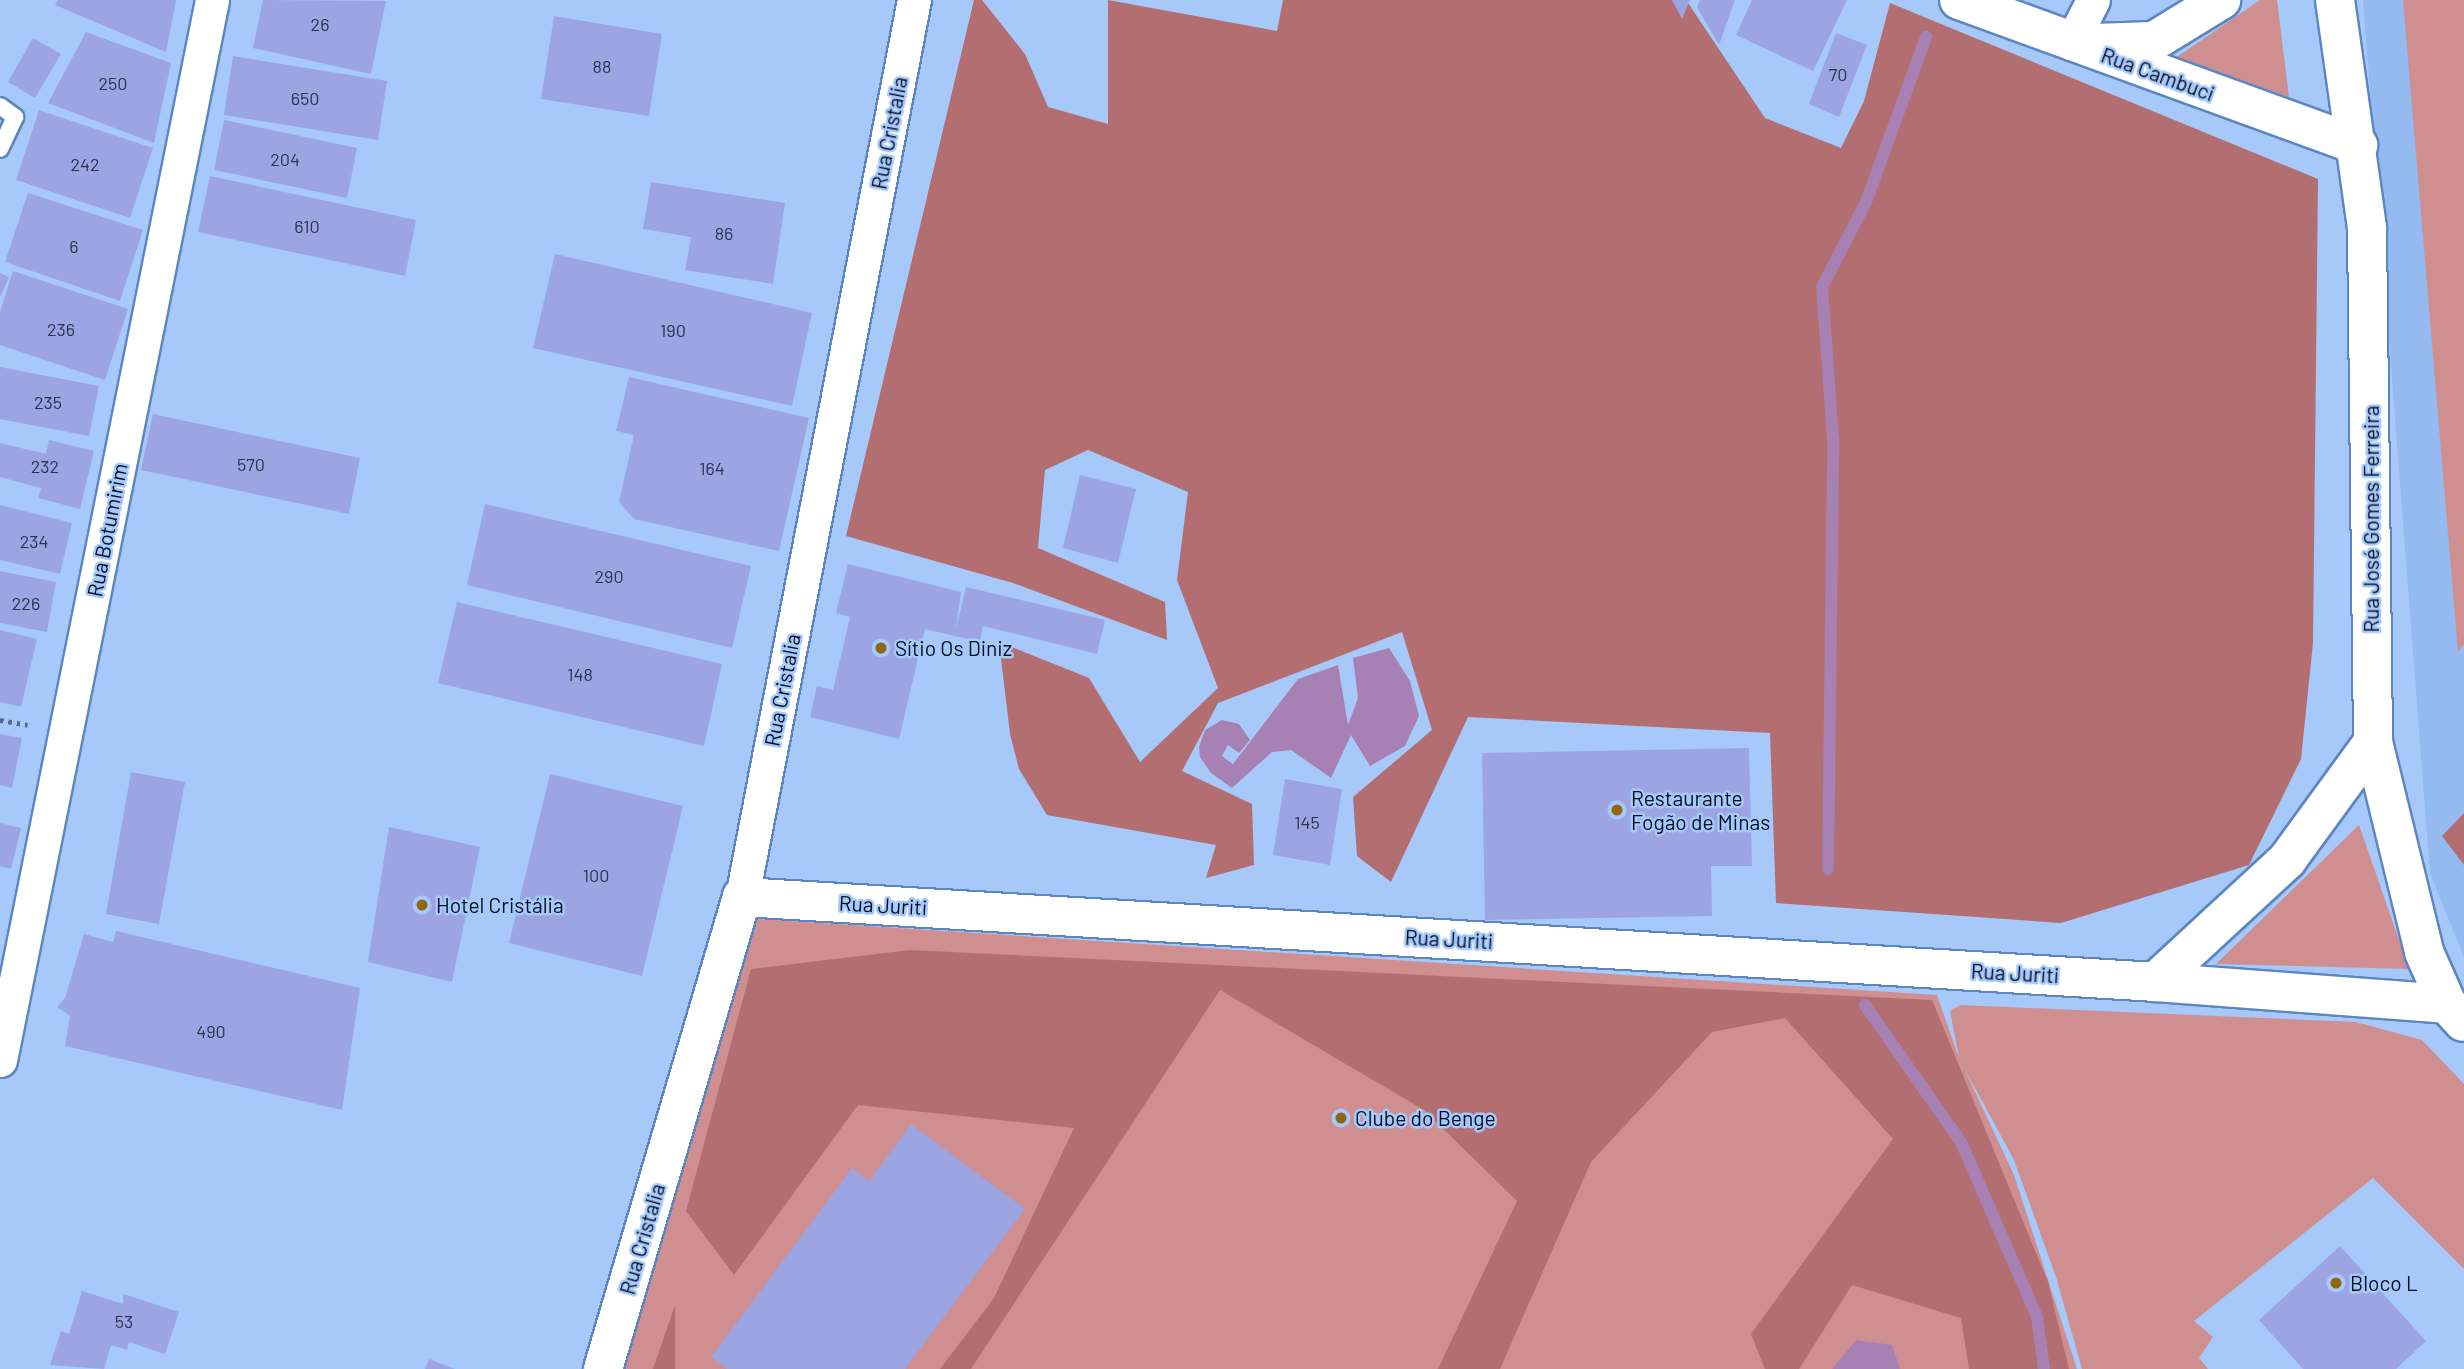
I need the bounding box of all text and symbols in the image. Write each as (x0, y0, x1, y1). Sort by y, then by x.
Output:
house number: 26 (311, 13, 329, 35)
street label: Rua Cambuci (2098, 42, 2218, 106)
house number: 88 (593, 55, 611, 77)
house number: 70 (1829, 63, 1847, 85)
house number: 250 (98, 72, 128, 94)
street label: Rua Cristalia (866, 75, 912, 191)
house number: 650 (291, 87, 319, 109)
house number: 204 (270, 148, 300, 170)
house number: 242 (70, 153, 100, 175)
house number: 610 (294, 215, 320, 237)
house number: 86 (715, 222, 733, 244)
house number: 6 (69, 235, 79, 257)
house number: 236 (47, 318, 75, 340)
house number: 190 (660, 319, 686, 341)
house number: 235 (34, 391, 62, 413)
street label: Rua José Gomes Ferreira (2358, 405, 2384, 633)
house number: 570 (237, 453, 265, 475)
house number: 232 (31, 455, 59, 477)
house number: 164 (699, 457, 725, 479)
street label: Rua Botumirim (82, 461, 132, 599)
house number: 234 (20, 530, 48, 552)
house number: 290 (594, 565, 624, 587)
house number: 226 (12, 592, 40, 614)
street label: Rua Cristalia (759, 632, 805, 748)
place label: Sítio Os Diniz (895, 635, 1012, 661)
marker: Sítio Os Diniz (873, 640, 889, 656)
house number: 148 (567, 663, 593, 685)
place label: Restaurante Fogão de Minas (1631, 785, 1770, 835)
marker: Restaurante Fogão de Minas (1609, 802, 1625, 818)
house number: 145 (1294, 811, 1320, 833)
house number: 100 (583, 864, 609, 886)
street label: Rua Juriti (838, 890, 928, 920)
place label: Hotel Cristália (436, 892, 564, 918)
marker: Hotel Cristália (414, 897, 430, 913)
street label: Rua Juriti (1404, 924, 1494, 954)
street label: Rua Juriti (1970, 958, 2060, 988)
house number: 490 (196, 1020, 226, 1042)
place label: Clube do Benge (1355, 1105, 1496, 1131)
marker: Clube do Benge (1333, 1110, 1349, 1126)
street label: Rua Cristalia (614, 1181, 670, 1297)
place label: Bloco L (2350, 1270, 2418, 1296)
marker: Bloco L (2328, 1275, 2344, 1291)
house number: 53 (115, 1310, 133, 1332)

